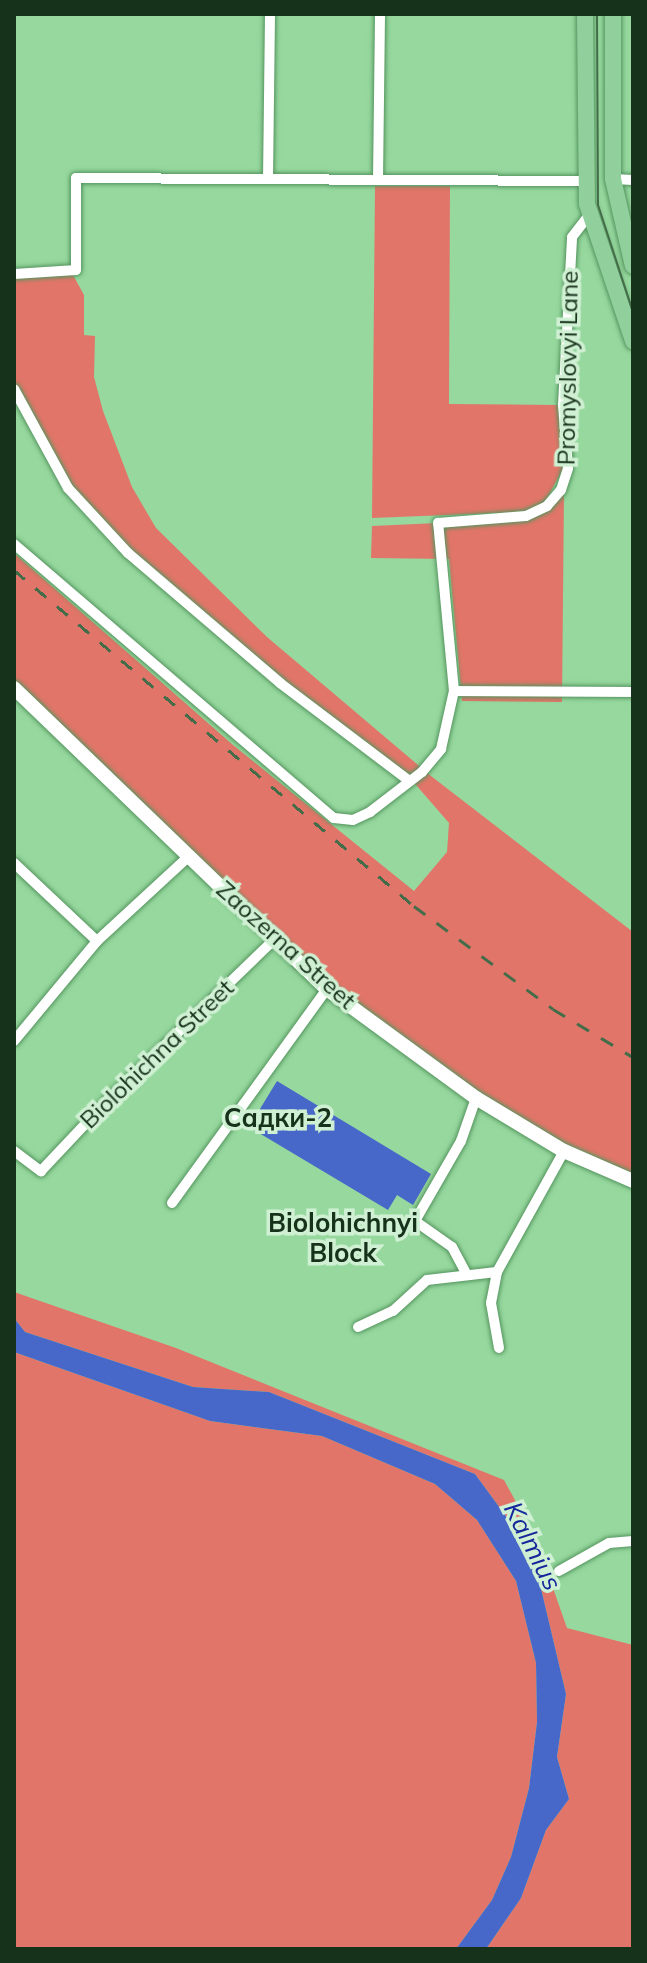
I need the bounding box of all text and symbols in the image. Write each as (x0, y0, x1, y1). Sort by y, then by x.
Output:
street label: Promyslovyi Lane (552, 270, 584, 466)
street label: Zaozerna Street (211, 875, 361, 1015)
street label: Biolohichna Street (74, 973, 240, 1135)
district label: Садки-2 (224, 1102, 332, 1134)
district label: Biolohichnyi Block (268, 1207, 418, 1268)
water label: Kalmius (497, 1497, 569, 1595)

